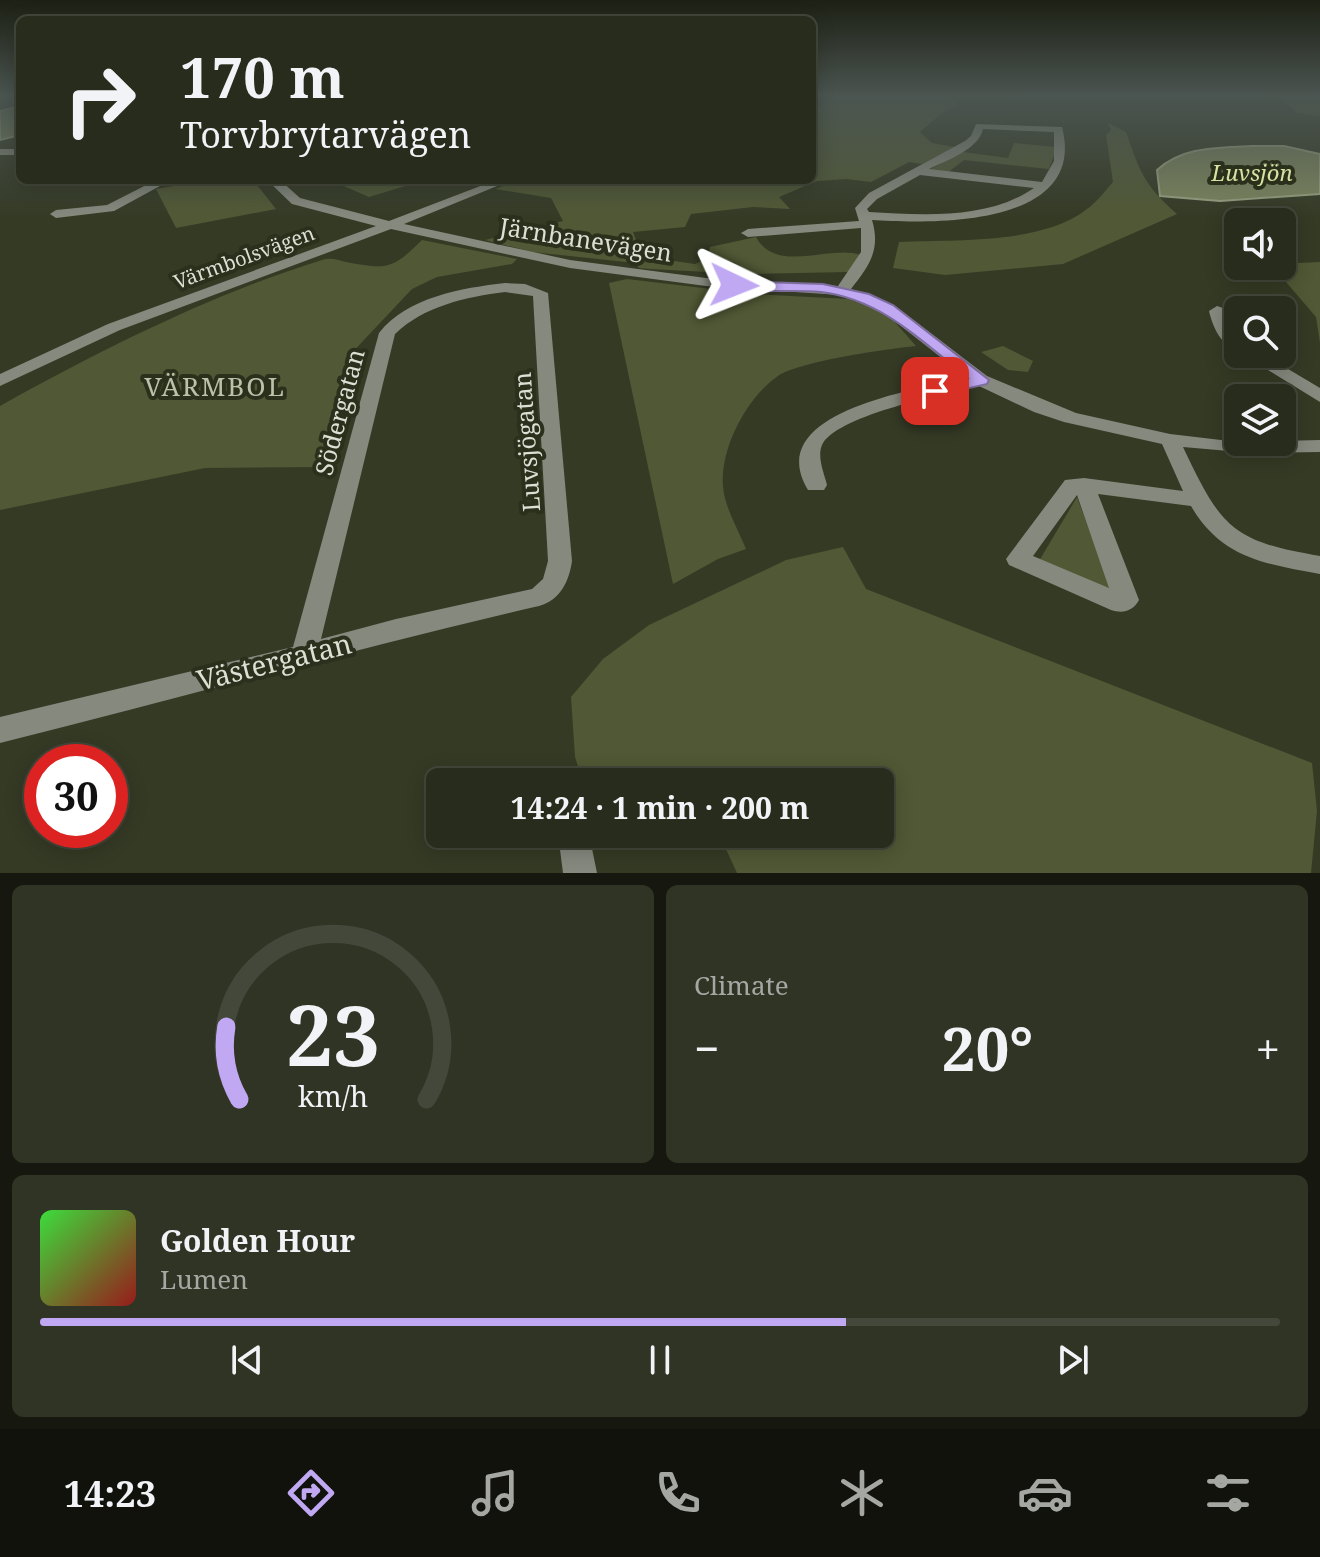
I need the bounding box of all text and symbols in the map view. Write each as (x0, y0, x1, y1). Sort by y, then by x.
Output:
text: 170 m (180, 38, 345, 114)
icon: right (48, 48, 152, 152)
text: Torvbrytarvägen (180, 110, 471, 159)
water label: Luvsjön (1210, 157, 1293, 187)
map controls (1224, 208, 1296, 456)
button: sound (1224, 208, 1296, 280)
street label: Järnbanevägen (496, 209, 675, 269)
street label: Värmbolsvägen (170, 219, 318, 295)
position arrow (692, 243, 776, 327)
button: search (1224, 296, 1296, 368)
street label: Södergatan (306, 345, 372, 479)
pin (901, 357, 969, 425)
district label: VÄRMBOL (144, 368, 286, 404)
icon: arrive (913, 369, 957, 413)
street label: Luvsjögatan (505, 371, 547, 513)
button: layers (1224, 384, 1296, 456)
street label: Västergatan (193, 623, 355, 699)
speed limit sign: 30 (24, 744, 128, 848)
text: 14:24 · 1 min · 200 m (511, 787, 809, 828)
text: Climate (694, 967, 789, 1003)
text: 23 (286, 977, 380, 1090)
text: 20° (942, 1007, 1033, 1089)
text: − (694, 1018, 719, 1078)
text: + (1255, 1018, 1280, 1078)
text: km/h (298, 1076, 368, 1115)
text: Golden Hour (160, 1220, 355, 1261)
text: Lumen (160, 1261, 248, 1297)
icon: previous (225, 1338, 269, 1382)
icon: pause (638, 1338, 682, 1382)
icon: next (1051, 1338, 1095, 1382)
icon: directions (283, 1465, 339, 1521)
icon: music (467, 1465, 523, 1521)
icon: phone (650, 1465, 706, 1521)
icon: climate (834, 1465, 890, 1521)
icon: car (1017, 1465, 1073, 1521)
icon: filters (1200, 1465, 1256, 1521)
text: 14:23 (64, 1469, 156, 1518)

